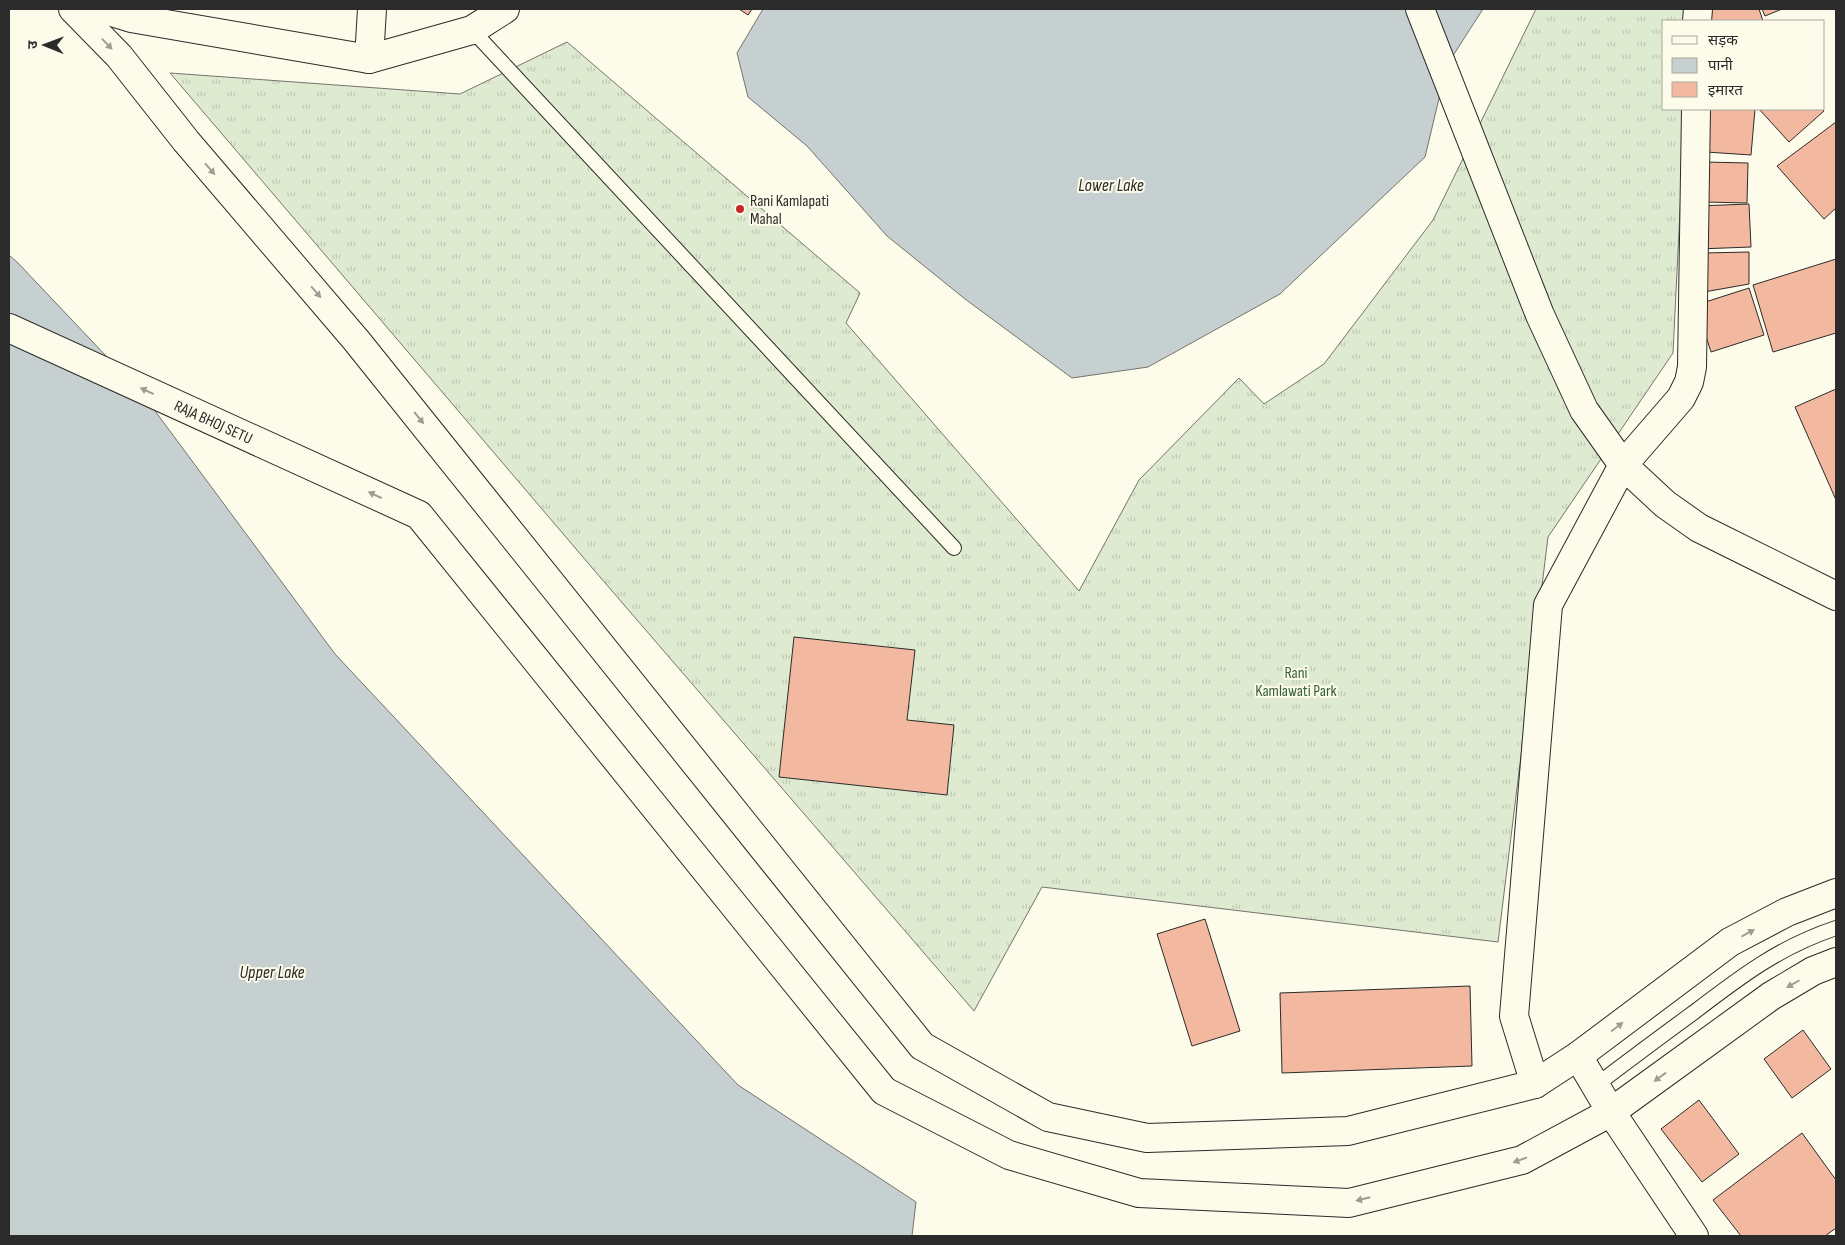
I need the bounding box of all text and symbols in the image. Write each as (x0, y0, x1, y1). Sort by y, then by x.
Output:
north arrow (20, 20, 70, 70)
legend (1662, 20, 1825, 110)
text: सड़क (1708, 31, 1738, 50)
one-way arrow (101, 37, 113, 49)
text: उ (24, 40, 41, 49)
text: पानी (1708, 56, 1734, 75)
text: इमारत (1708, 81, 1743, 100)
one-way arrow (204, 163, 215, 176)
water label: Lower Lake (1078, 175, 1144, 196)
place label: Rani Kamlapati Mahal (750, 192, 829, 229)
marker: Rani Kamlapati Mahal (734, 203, 746, 215)
one-way arrow (310, 286, 321, 299)
one-way arrow (140, 387, 154, 395)
street label: RAJA BHOJ SETU (171, 397, 255, 449)
one-way arrow (414, 411, 424, 425)
one-way arrow (368, 491, 382, 499)
park label: Rani Kamlawati Park (1255, 664, 1337, 701)
one-way arrow (1741, 929, 1756, 937)
water label: Upper Lake (239, 962, 305, 983)
one-way arrow (1786, 979, 1799, 988)
one-way arrow (1610, 1022, 1623, 1033)
one-way arrow (1653, 1072, 1666, 1082)
one-way arrow (1513, 1157, 1528, 1164)
one-way arrow (1355, 1195, 1370, 1203)

